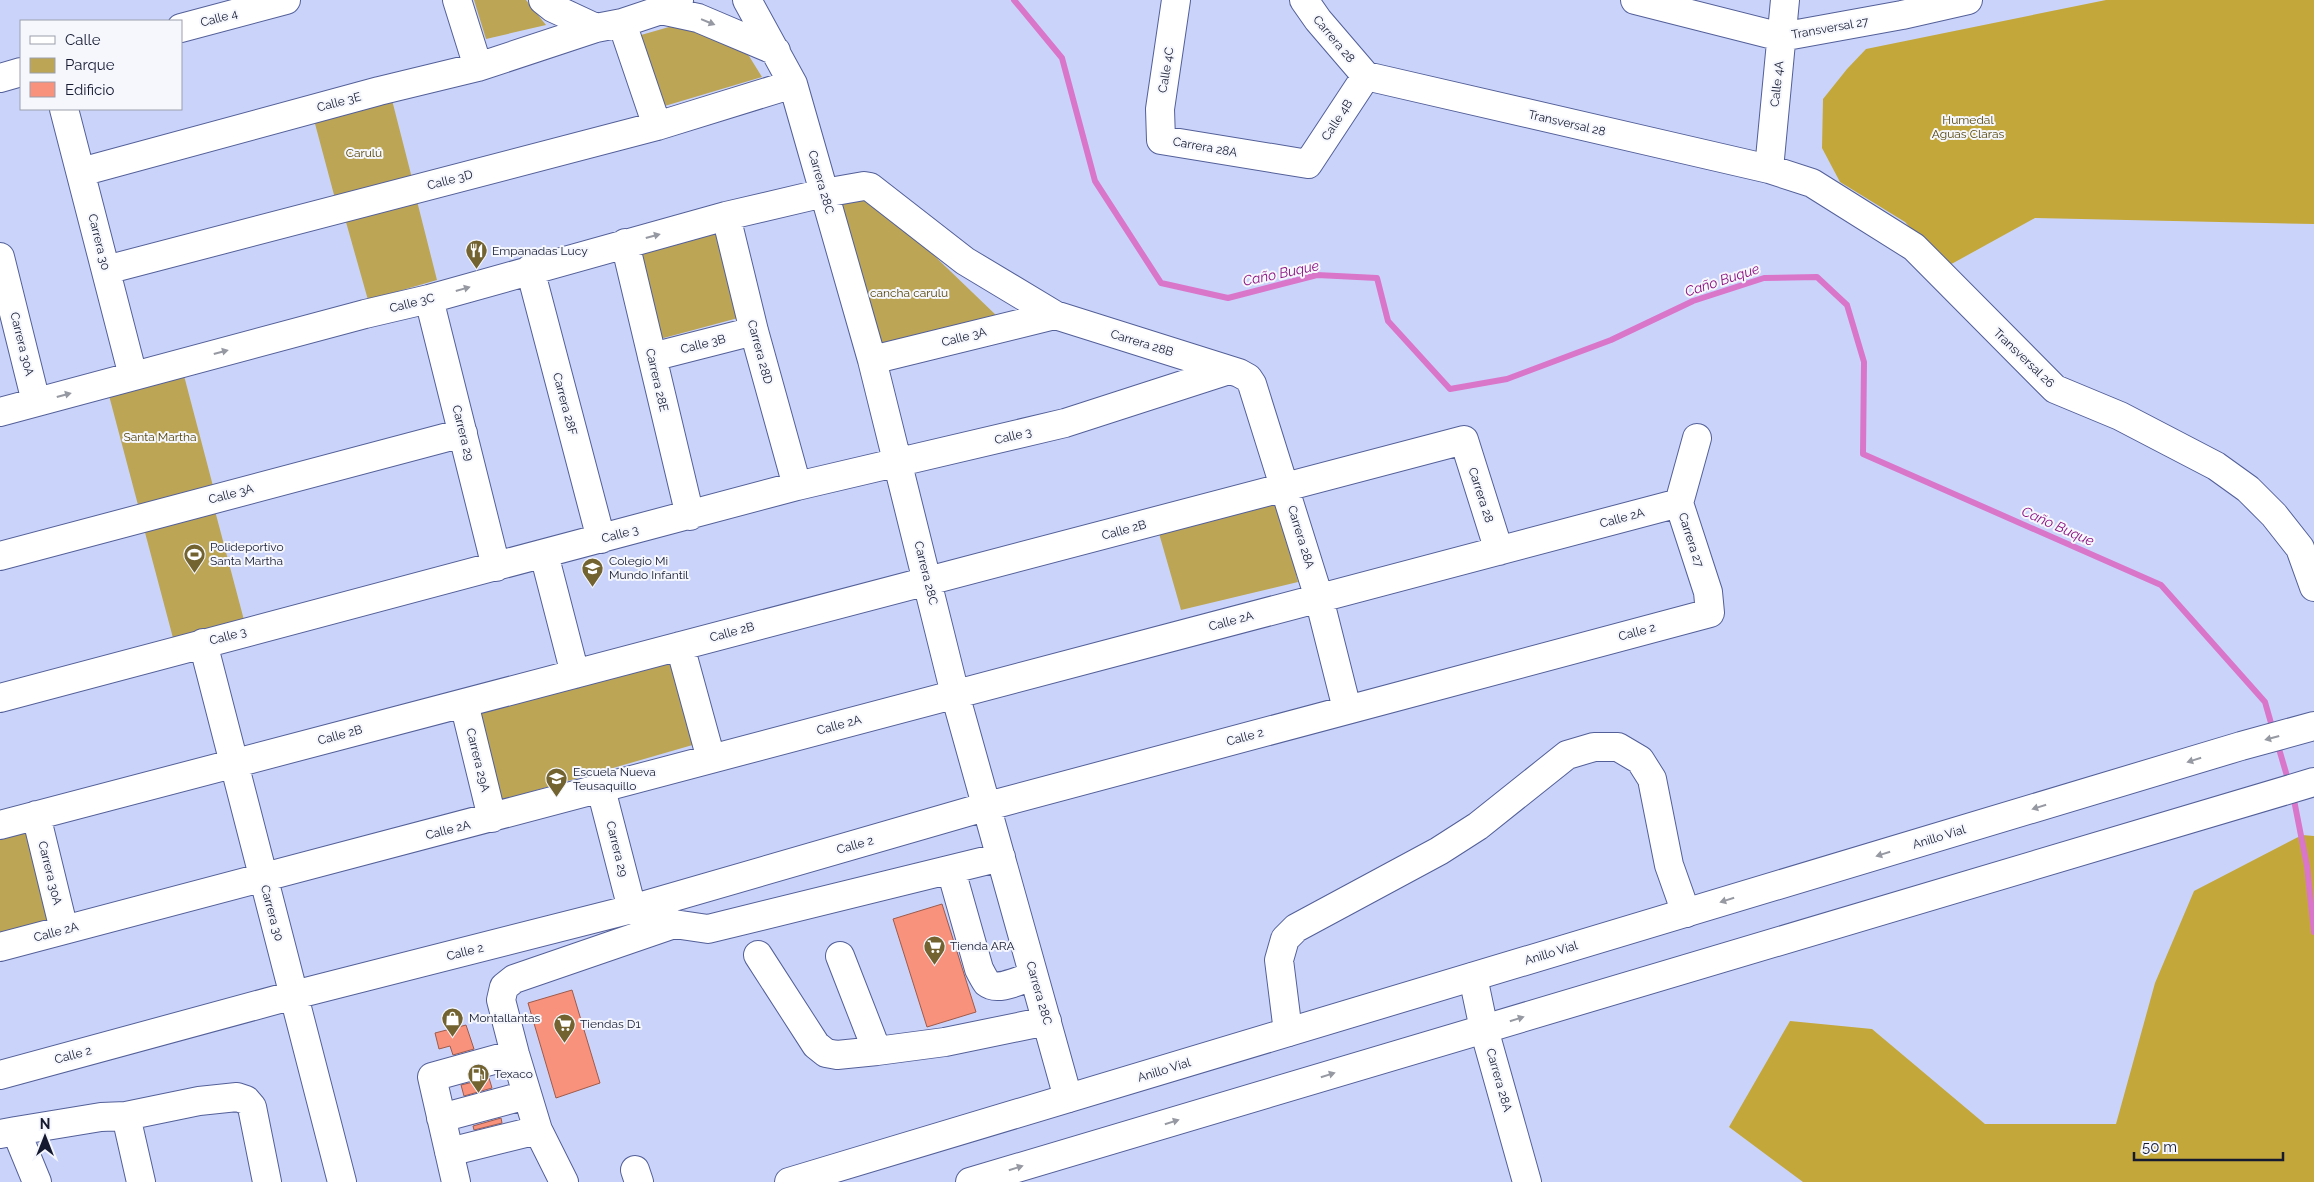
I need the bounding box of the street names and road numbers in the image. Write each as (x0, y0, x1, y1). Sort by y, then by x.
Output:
street label: Calle 4 (199, 6, 240, 30)
street label: Carrera 28 (1310, 13, 1358, 65)
street label: Transversal 27 (1790, 14, 1870, 42)
street label: Calle 4C (1155, 46, 1177, 94)
street label: Calle 4A (1768, 60, 1786, 108)
street label: Calle 3E (315, 89, 363, 115)
street label: Calle 4B (1319, 97, 1355, 143)
street label: Transversal 28 (1527, 107, 1607, 139)
street label: Carrera 28A (1172, 134, 1238, 160)
street label: Carrera 28C (805, 149, 837, 215)
street label: Calle 3D (426, 167, 475, 193)
street label: Carrera 30 (85, 212, 113, 272)
street label: Calle 3C (388, 291, 436, 315)
street label: Carrera 30A (7, 311, 37, 377)
street label: Carrera 28D (745, 318, 775, 386)
street label: Calle 3A (940, 325, 988, 349)
street label: Transversal 26 (1991, 326, 2057, 390)
street label: Carrera 28B (1109, 327, 1175, 359)
street label: Calle 3B (679, 332, 727, 356)
street label: Carrera 28E (643, 347, 671, 413)
street label: Carrera 28F (550, 371, 580, 437)
street label: Carrera 29 (449, 404, 477, 462)
street label: Calle 3 (993, 425, 1033, 447)
street label: Carrera 28 (1466, 466, 1496, 524)
street label: Calle 3A (207, 481, 255, 507)
street label: Carrera 28A (1285, 504, 1317, 570)
street label: Calle 2A (1598, 505, 1646, 531)
street label: Carrera 27 (1676, 511, 1707, 570)
street label: Calle 2B (1100, 517, 1148, 543)
street label: Calle 3 (600, 522, 640, 546)
street label: Carrera 28C (911, 540, 941, 606)
street label: Calle 2A (1207, 608, 1255, 634)
street label: Calle 2B (708, 619, 756, 645)
street label: Calle 2 (1617, 620, 1657, 644)
street label: Calle 3 (208, 624, 248, 648)
street label: Calle 2A (815, 712, 863, 738)
street label: Calle 2B (316, 722, 364, 748)
street label: Calle 2 (1225, 725, 1265, 749)
street label: Carrera 29A (463, 727, 493, 793)
street label: Calle 2A (424, 818, 472, 842)
street label: Carrera 29 (603, 820, 631, 878)
street label: Anillo Vial (1911, 822, 1968, 852)
street label: Calle 2 (835, 833, 875, 857)
street label: Carrera 30A (35, 840, 65, 906)
street label: Carrera 30 (258, 883, 286, 943)
street label: Calle 2A (32, 919, 80, 945)
street label: Anillo Vial (1523, 938, 1580, 968)
street label: Calle 2 (445, 941, 485, 963)
street label: Carrera 28C (1023, 960, 1055, 1026)
street label: Calle 2 (53, 1043, 93, 1067)
street label: Carrera 28A (1483, 1047, 1515, 1113)
street label: Anillo Vial (1136, 1055, 1193, 1085)

